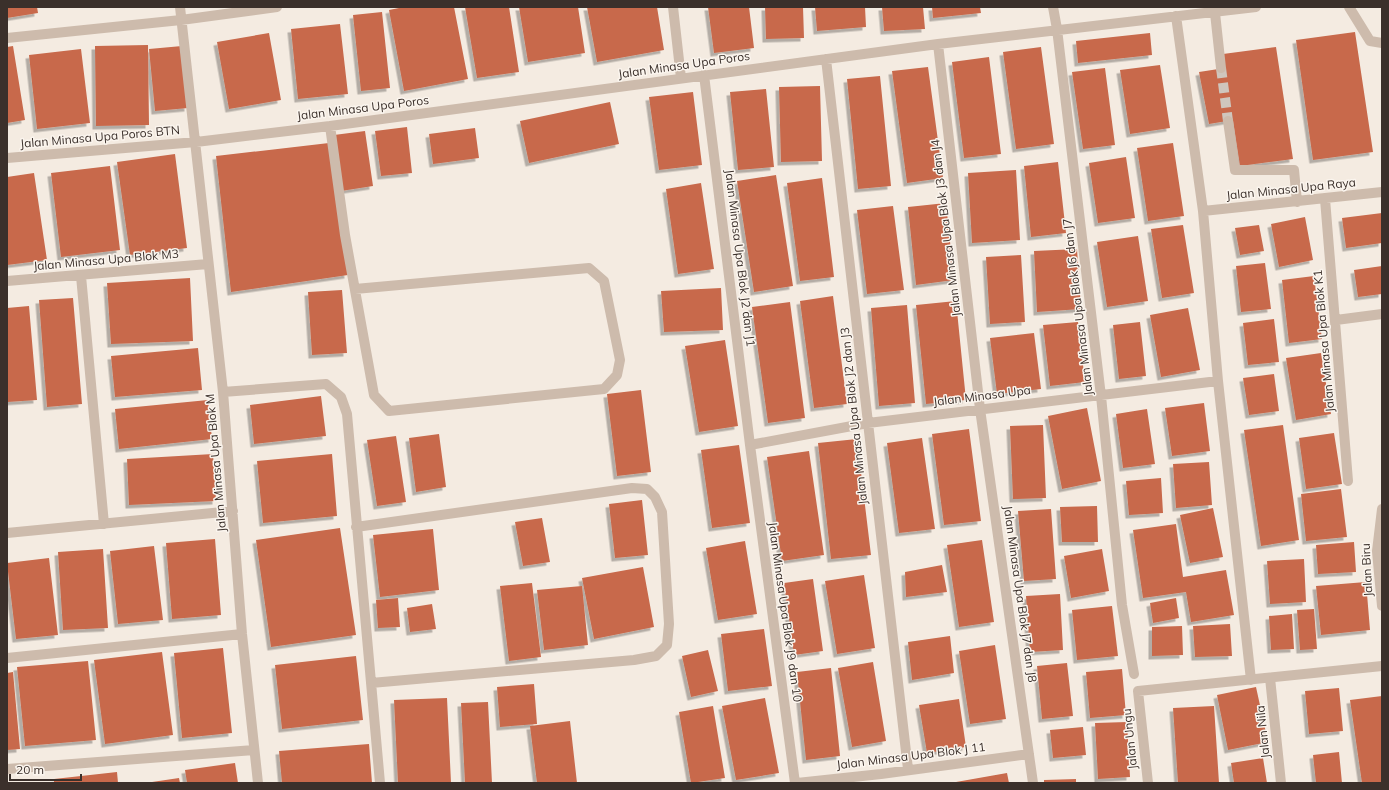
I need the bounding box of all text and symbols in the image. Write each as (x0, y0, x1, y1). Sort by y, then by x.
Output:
street label: Jalan Minasa Upa Poros (617, 48, 751, 81)
street label: Jalan Minasa Upa Poros (296, 92, 430, 123)
street label: Jalan Minasa Upa Poros BTN (20, 122, 180, 151)
street label: Jalan Minasa Upa Blok J3 dan J4 (927, 139, 964, 318)
street label: Jalan Minasa Upa Blok J2 dan J1 (722, 168, 759, 347)
street label: Jalan Minasa Upa Raya (1225, 174, 1356, 203)
street label: Jalan Minasa Upa Blok J6 dan J7 (1059, 218, 1096, 397)
street label: Jalan Minasa Upa Blok M3 (33, 246, 179, 273)
street label: Jalan Minasa Upa Blok K1 (1310, 269, 1337, 413)
street label: Jalan Minasa Upa Blok J2 dan J3 (837, 326, 870, 506)
street label: Jalan Minasa Upa (932, 382, 1032, 409)
street label: Jalan Minasa Upa Blok M (202, 393, 229, 533)
street label: Jalan Minasa Upa Blok J7 dan J8 (1001, 504, 1040, 683)
street label: Jalan Minasa Upa Blok J9 dan 10 (765, 521, 806, 703)
street label: Jalan Biru (1358, 543, 1375, 597)
street label: Jalan Nila (1252, 705, 1273, 759)
street label: Jalan Ungu (1119, 708, 1140, 770)
street label: Jalan Minasa Upa Blok J 11 (836, 739, 986, 772)
scale bar (10, 756, 81, 782)
text: 20 m (16, 762, 44, 777)

